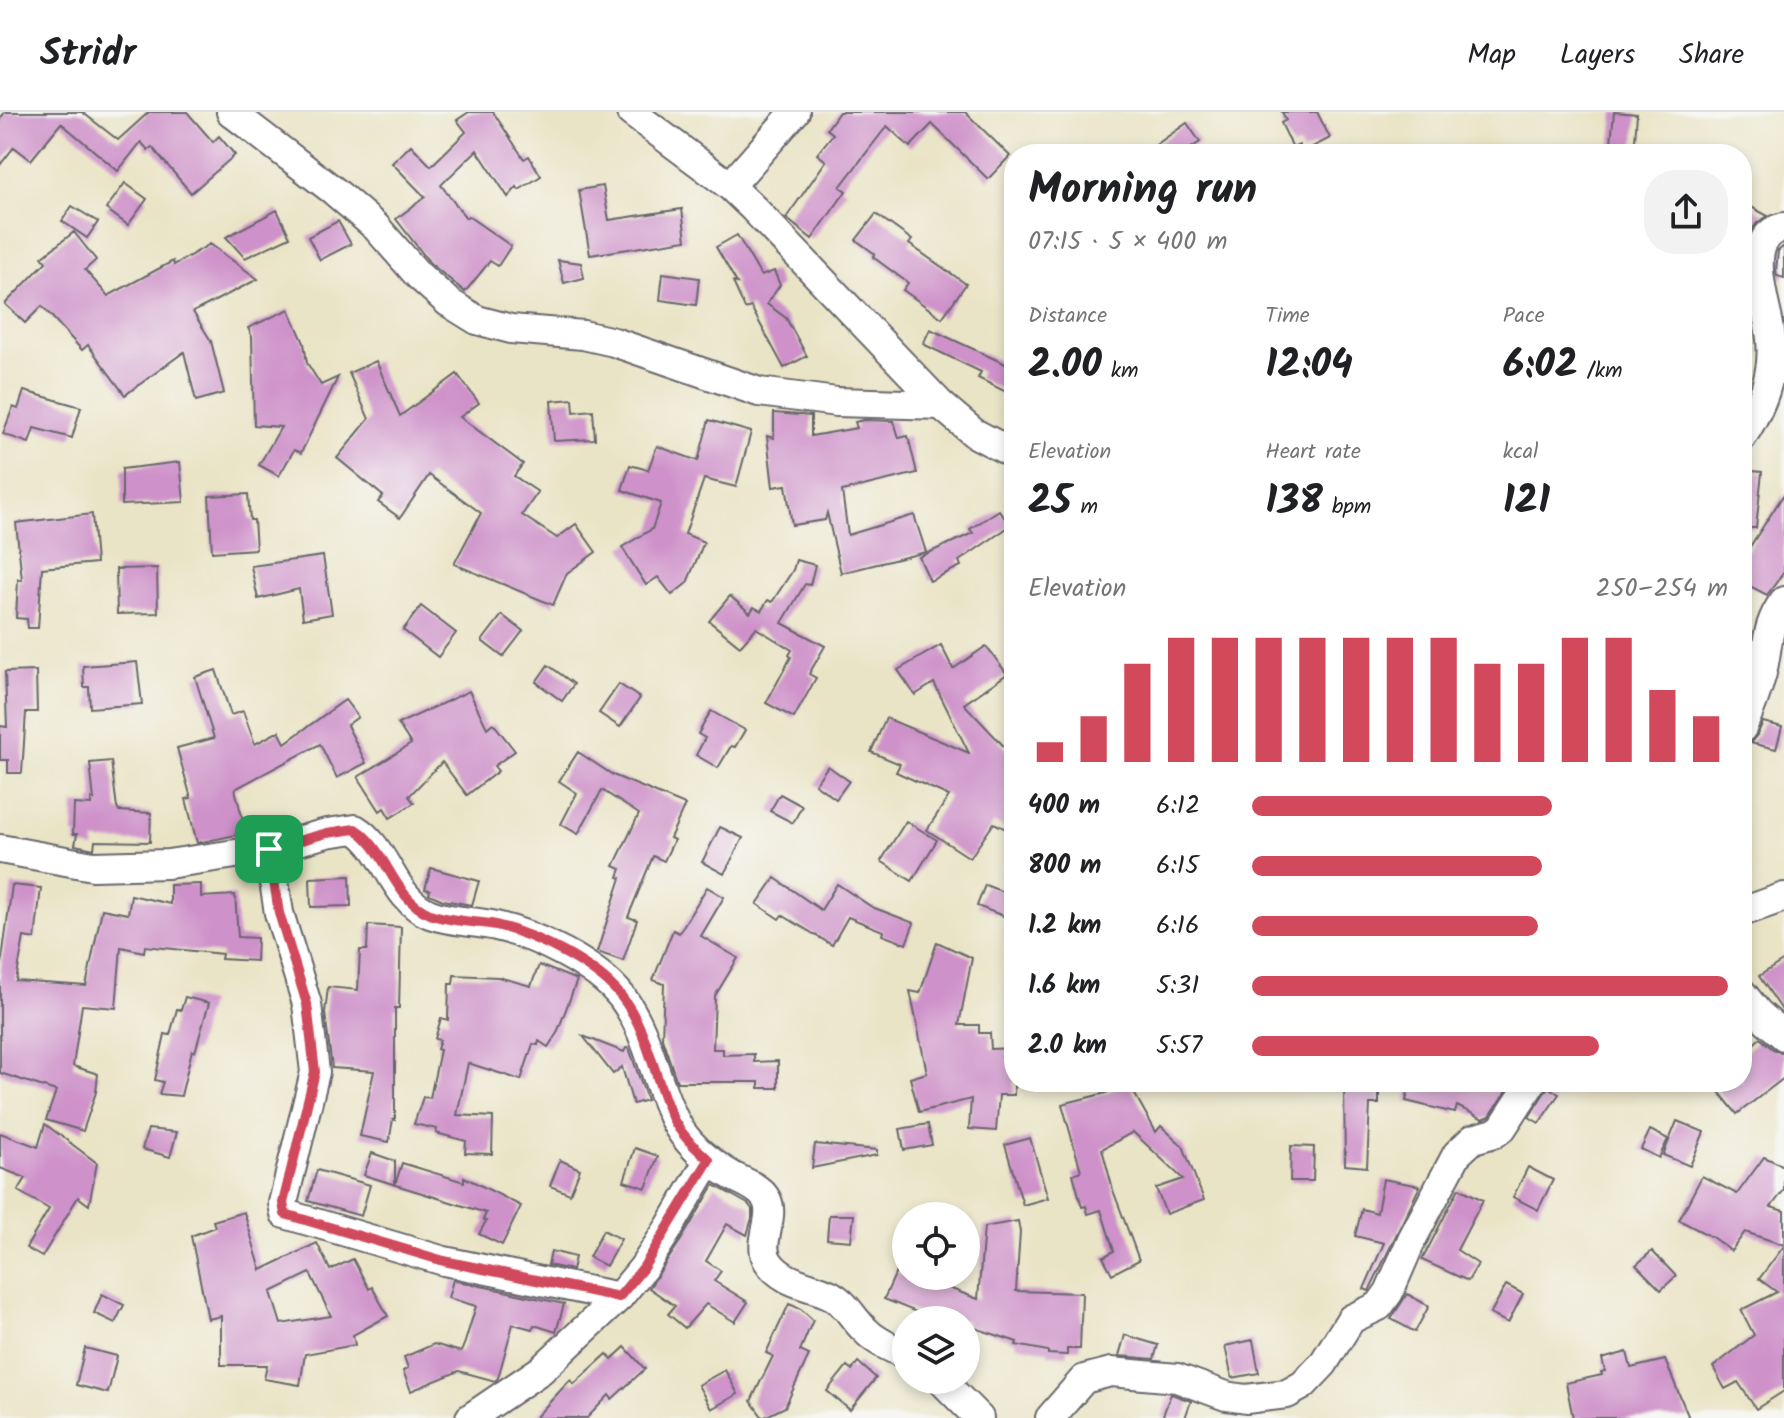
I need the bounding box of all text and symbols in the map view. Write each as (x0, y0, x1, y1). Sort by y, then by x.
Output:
text: Stridr (40, 25, 136, 85)
text: Map (1467, 33, 1516, 78)
text: Layers (1560, 33, 1635, 78)
text: Share (1679, 33, 1744, 78)
text: Morning run (1028, 156, 1257, 226)
button: share (1644, 170, 1728, 254)
text: 07:15 · 5 × 400 m (1028, 221, 1227, 263)
text: Distance (1028, 299, 1107, 334)
text: Time (1265, 299, 1310, 334)
text: Pace (1503, 299, 1545, 334)
text: 2.00 (1028, 334, 1102, 398)
text: 12:04 (1265, 334, 1353, 398)
text: 6:02 (1503, 334, 1578, 398)
text: km (1102, 354, 1139, 389)
text: /km (1578, 354, 1622, 389)
text: Elevation (1028, 435, 1111, 470)
text: Heart rate (1265, 435, 1361, 470)
text: kcal (1503, 435, 1538, 470)
text: 25 (1028, 470, 1072, 534)
text: 138 (1265, 470, 1323, 534)
text: 121 (1503, 470, 1550, 534)
text: m (1072, 490, 1098, 525)
text: bpm (1323, 490, 1371, 525)
text: Elevation (1028, 568, 1126, 610)
text: 250–254 m (1596, 568, 1728, 610)
text: 400 m (1028, 785, 1100, 827)
text: 6:12 (1156, 785, 1200, 827)
pin (235, 815, 303, 883)
icon: arrive (247, 827, 291, 871)
text: 800 m (1028, 845, 1101, 887)
text: 6:15 (1156, 845, 1199, 887)
text: 1.2 km (1028, 905, 1101, 947)
text: 6:16 (1156, 905, 1199, 947)
text: 1.6 km (1028, 965, 1100, 1007)
text: 5:31 (1156, 965, 1199, 1007)
text: 2.0 km (1028, 1025, 1107, 1067)
text: 5:57 (1156, 1025, 1202, 1067)
map controls (892, 1202, 980, 1394)
button: locate (892, 1202, 980, 1290)
button: layers (892, 1306, 980, 1394)

